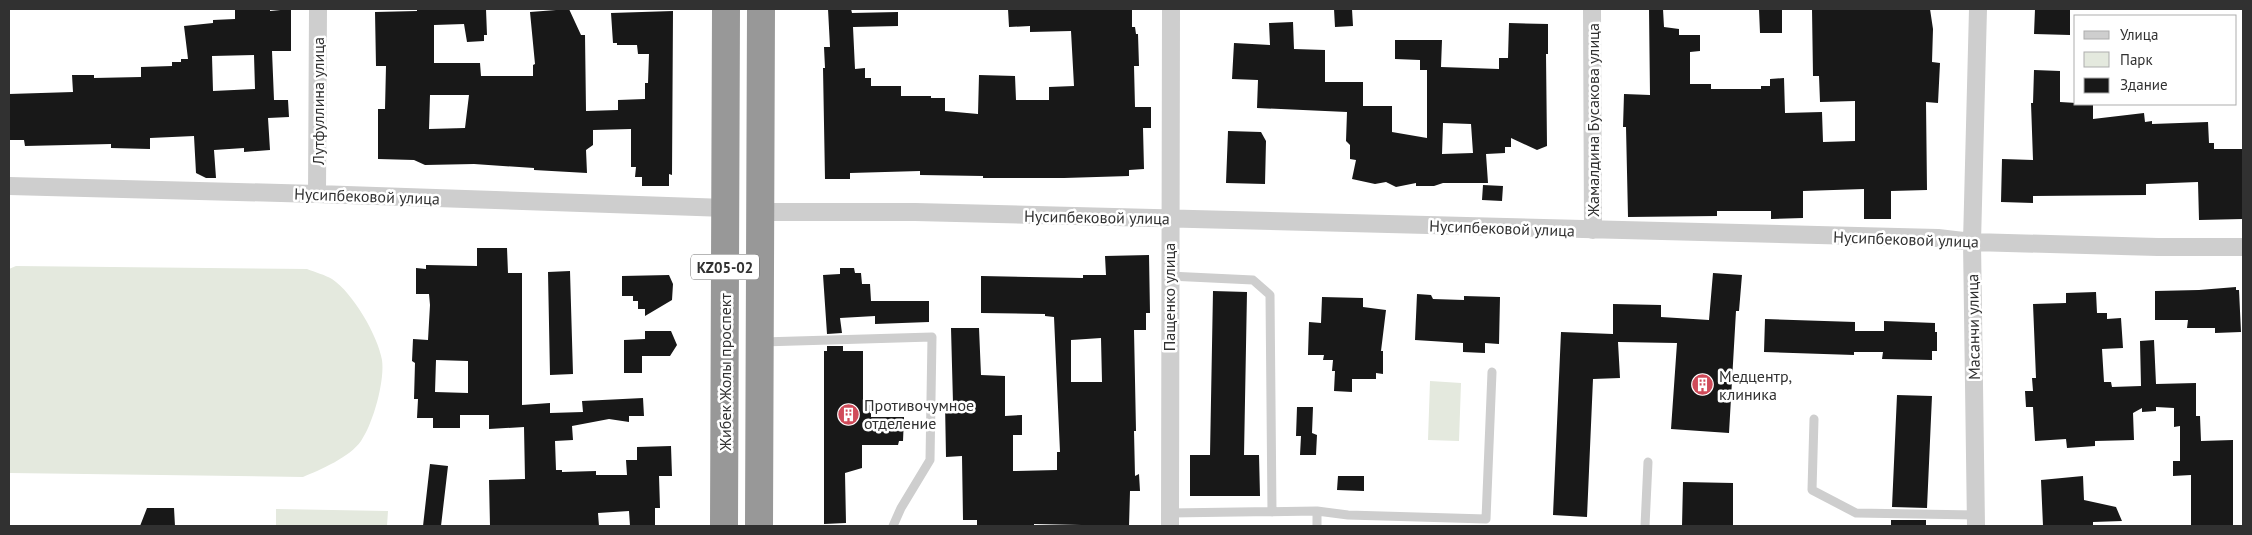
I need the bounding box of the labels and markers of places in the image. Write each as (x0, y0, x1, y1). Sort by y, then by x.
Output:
place label: Медцентр, клиника (1719, 366, 1792, 404)
building icon: Медцентр, клиника (1691, 373, 1715, 397)
place label: Противочумное отделение (864, 395, 974, 433)
building icon: Противочумное отделение (836, 402, 860, 426)

